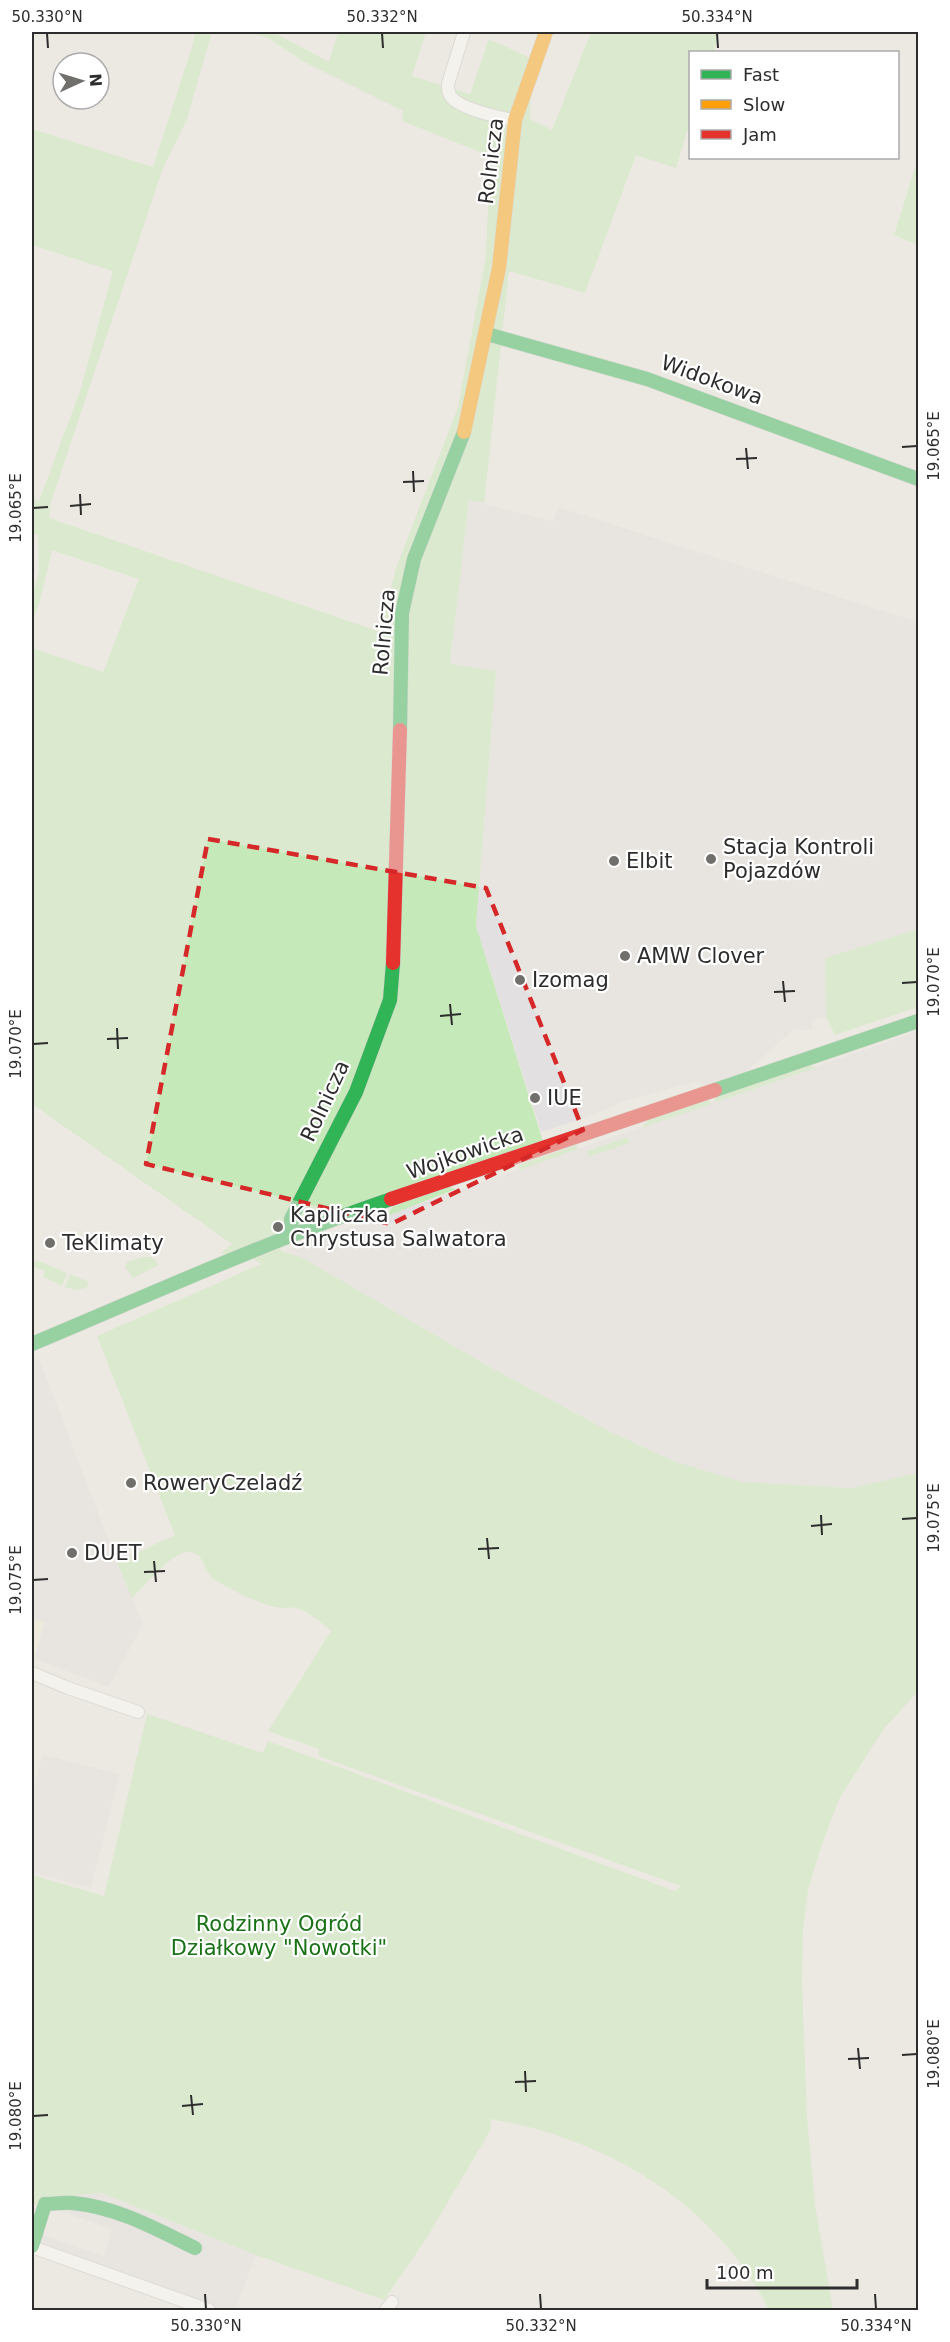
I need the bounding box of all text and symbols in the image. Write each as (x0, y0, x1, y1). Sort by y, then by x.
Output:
text: 50.330°N (11, 8, 83, 26)
text: 50.332°N (346, 8, 418, 26)
text: 50.334°N (681, 8, 753, 26)
north arrow (51, 51, 111, 111)
legend (689, 51, 899, 159)
text: Fast (743, 64, 779, 85)
text: N (86, 73, 105, 87)
text: Slow (743, 94, 785, 115)
street label: Rolnicza (474, 116, 508, 206)
text: Jam (742, 124, 777, 145)
street label: Widokowa (658, 350, 766, 410)
text: 19.065°E (925, 411, 943, 481)
text: 19.065°E (7, 473, 25, 543)
street label: Rolnicza (368, 588, 400, 676)
place label: Stacja Kontroli Pojazdów (723, 835, 874, 883)
place label: Elbit (626, 849, 673, 873)
marker: Stacja Kontroli Pojazdów (704, 852, 718, 866)
marker: Elbit (607, 854, 621, 868)
place label: AMW Clover (637, 944, 765, 968)
text: 19.070°E (925, 947, 943, 1017)
marker: AMW Clover (618, 949, 632, 963)
place label: Izomag (532, 968, 609, 992)
marker: Izomag (513, 973, 527, 987)
text: 19.070°E (7, 1009, 25, 1079)
street label: Rolnicza (296, 1057, 354, 1145)
place label: IUE (547, 1086, 582, 1110)
marker: IUE (528, 1091, 542, 1105)
street label: Wojkowicka (404, 1122, 526, 1184)
place label: Kapliczka Chrystusa Salwatora (290, 1203, 507, 1251)
marker: Kapliczka Chrystusa Salwatora (271, 1220, 285, 1234)
place label: TeKlimaty (61, 1231, 164, 1255)
marker: TeKlimaty (43, 1236, 57, 1250)
place label: RoweryCzeladź (143, 1471, 302, 1495)
marker: RoweryCzeladź (124, 1476, 138, 1490)
text: 19.075°E (925, 1483, 943, 1553)
place label: DUET (84, 1541, 142, 1565)
text: 19.075°E (7, 1545, 25, 1615)
marker: DUET (65, 1546, 79, 1560)
park label: Rodzinny Ogród Działkowy "Nowotki" (171, 1912, 387, 1960)
text: 19.080°E (925, 2019, 943, 2089)
text: 19.080°E (7, 2081, 25, 2151)
scale bar (707, 2252, 857, 2290)
text: 100 m (716, 2262, 774, 2283)
text: 50.330°N (170, 2317, 242, 2335)
text: 50.332°N (505, 2317, 577, 2335)
text: 50.334°N (840, 2317, 912, 2335)

